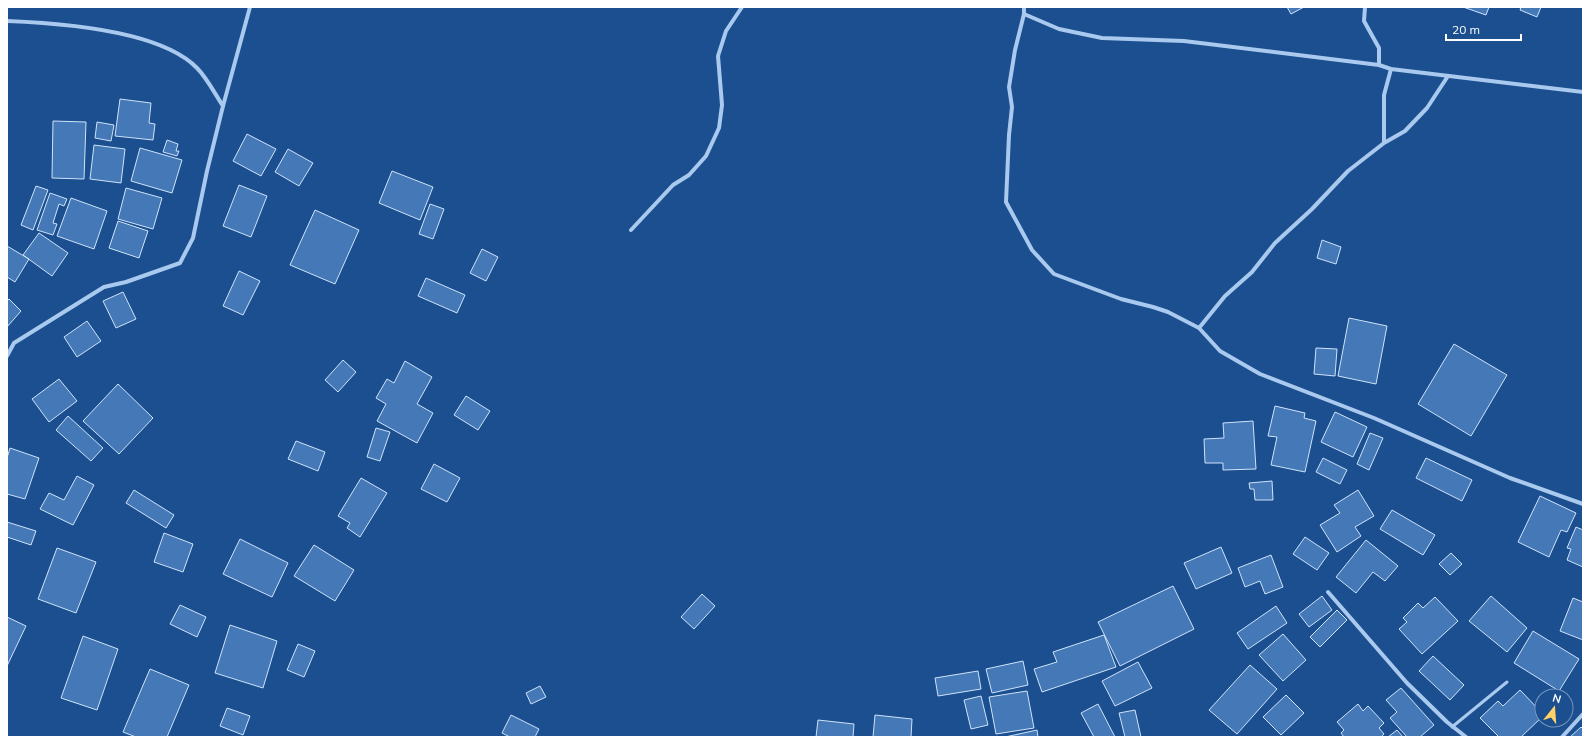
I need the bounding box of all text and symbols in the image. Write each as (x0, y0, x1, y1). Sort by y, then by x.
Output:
scale bar (1446, 16, 1521, 42)
text: 20 m (1452, 22, 1480, 37)
north arrow (1534, 688, 1574, 728)
text: N (1551, 691, 1563, 706)

